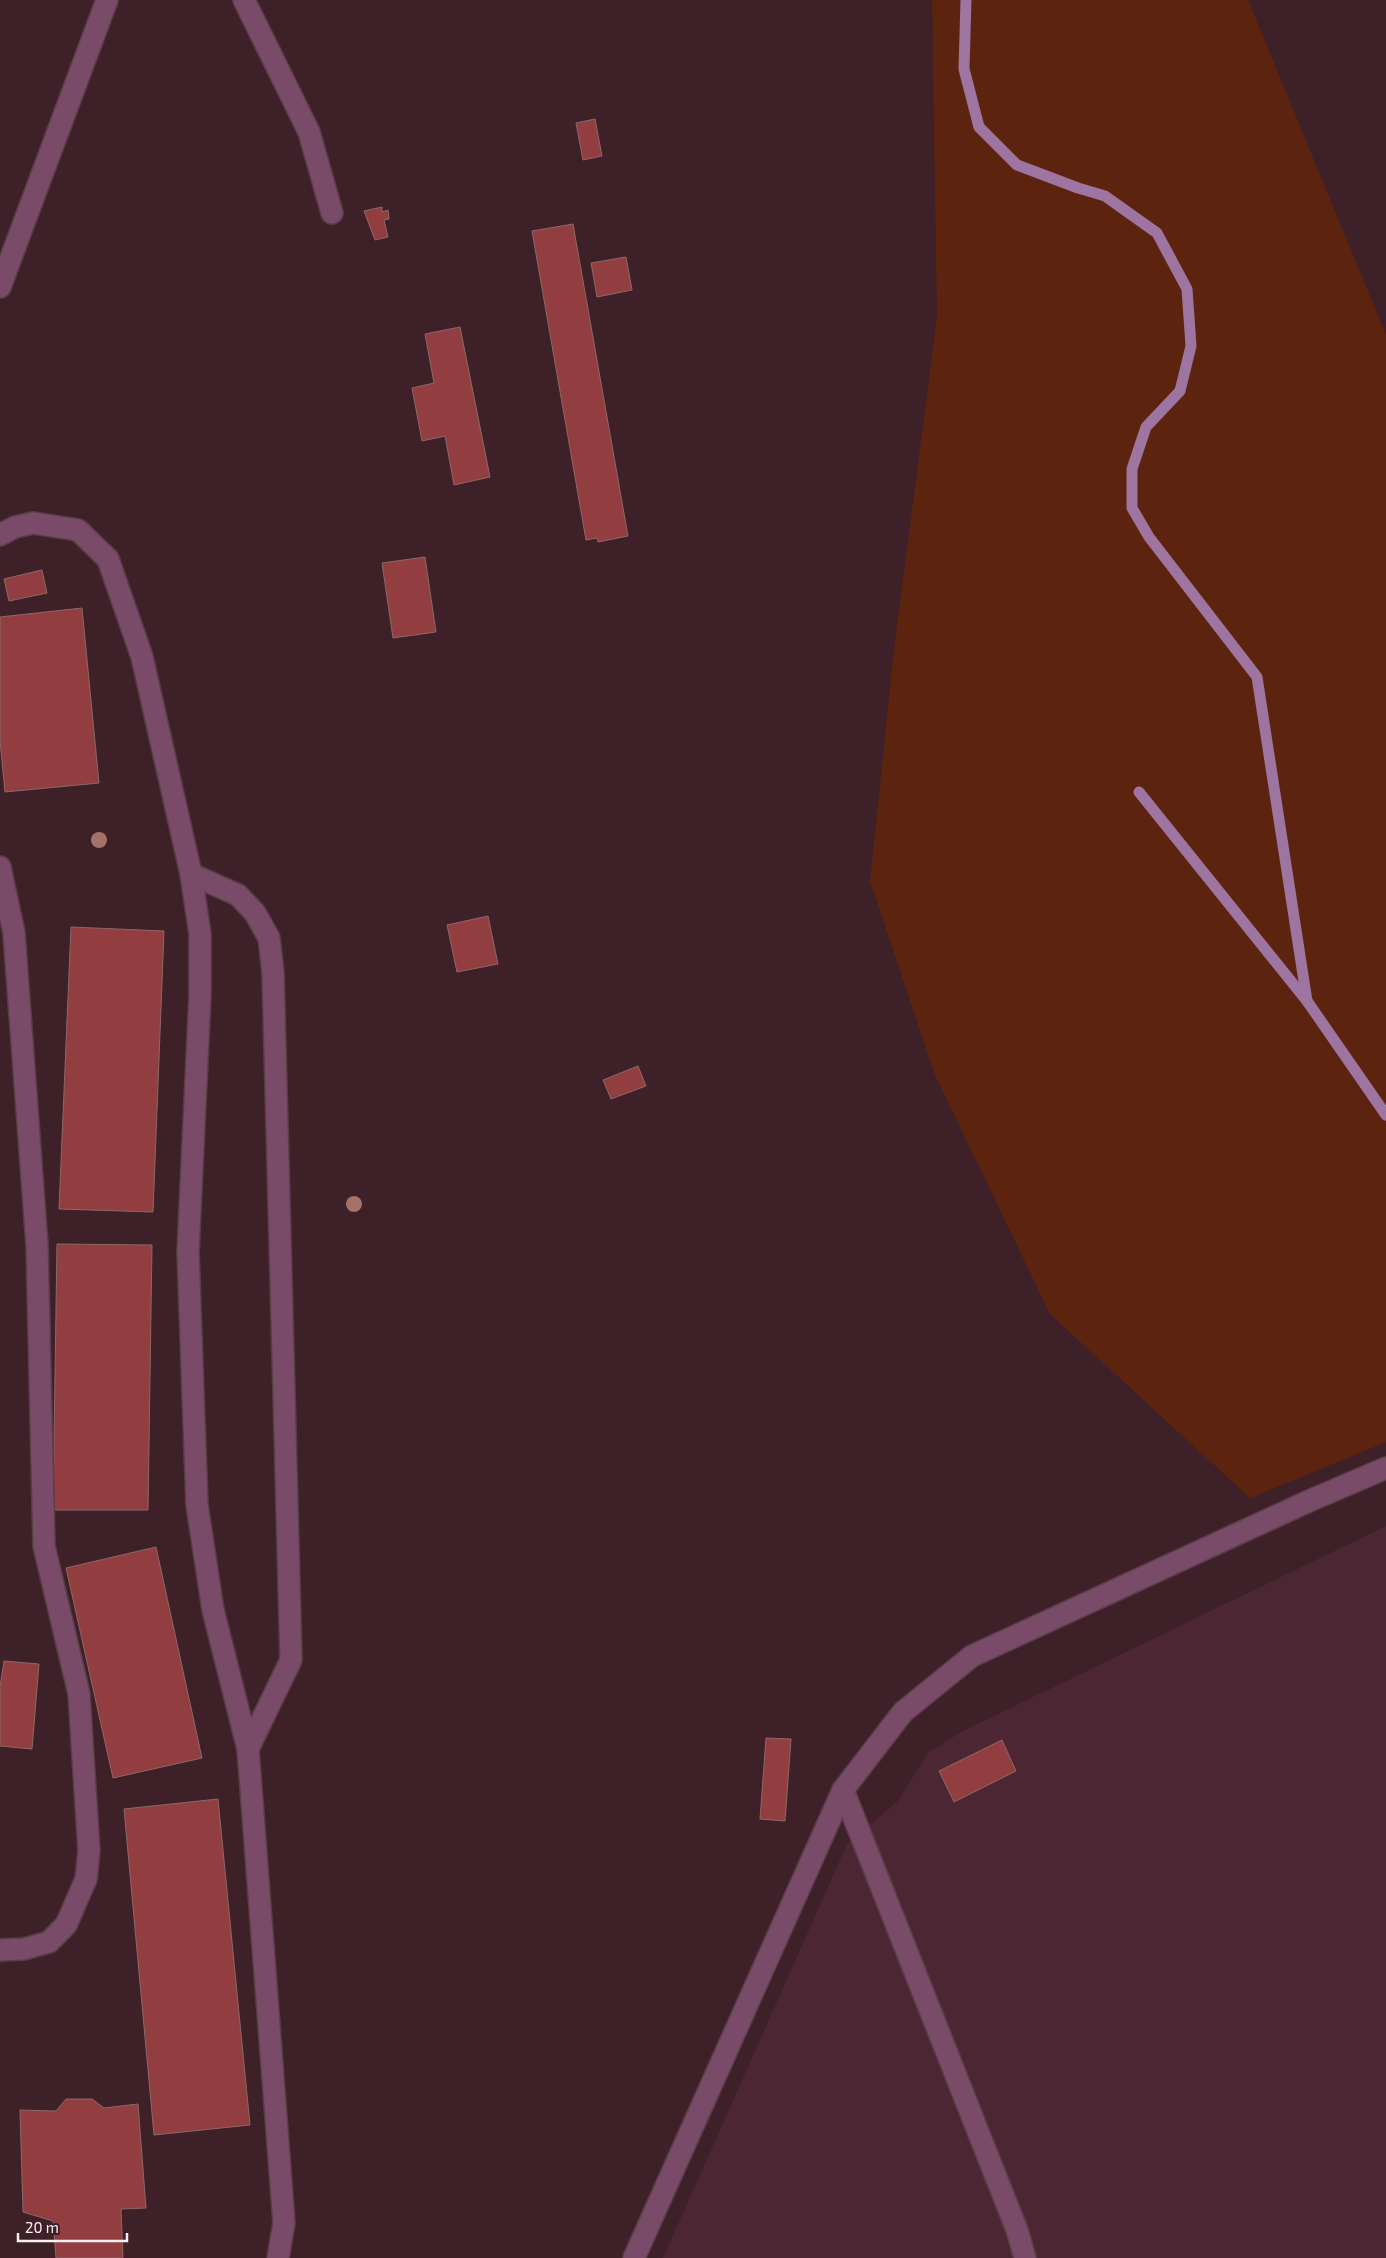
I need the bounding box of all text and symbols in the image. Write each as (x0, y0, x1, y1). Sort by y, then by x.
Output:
scale bar (18, 2210, 126, 2242)
text: 20 m (25, 2218, 59, 2236)

